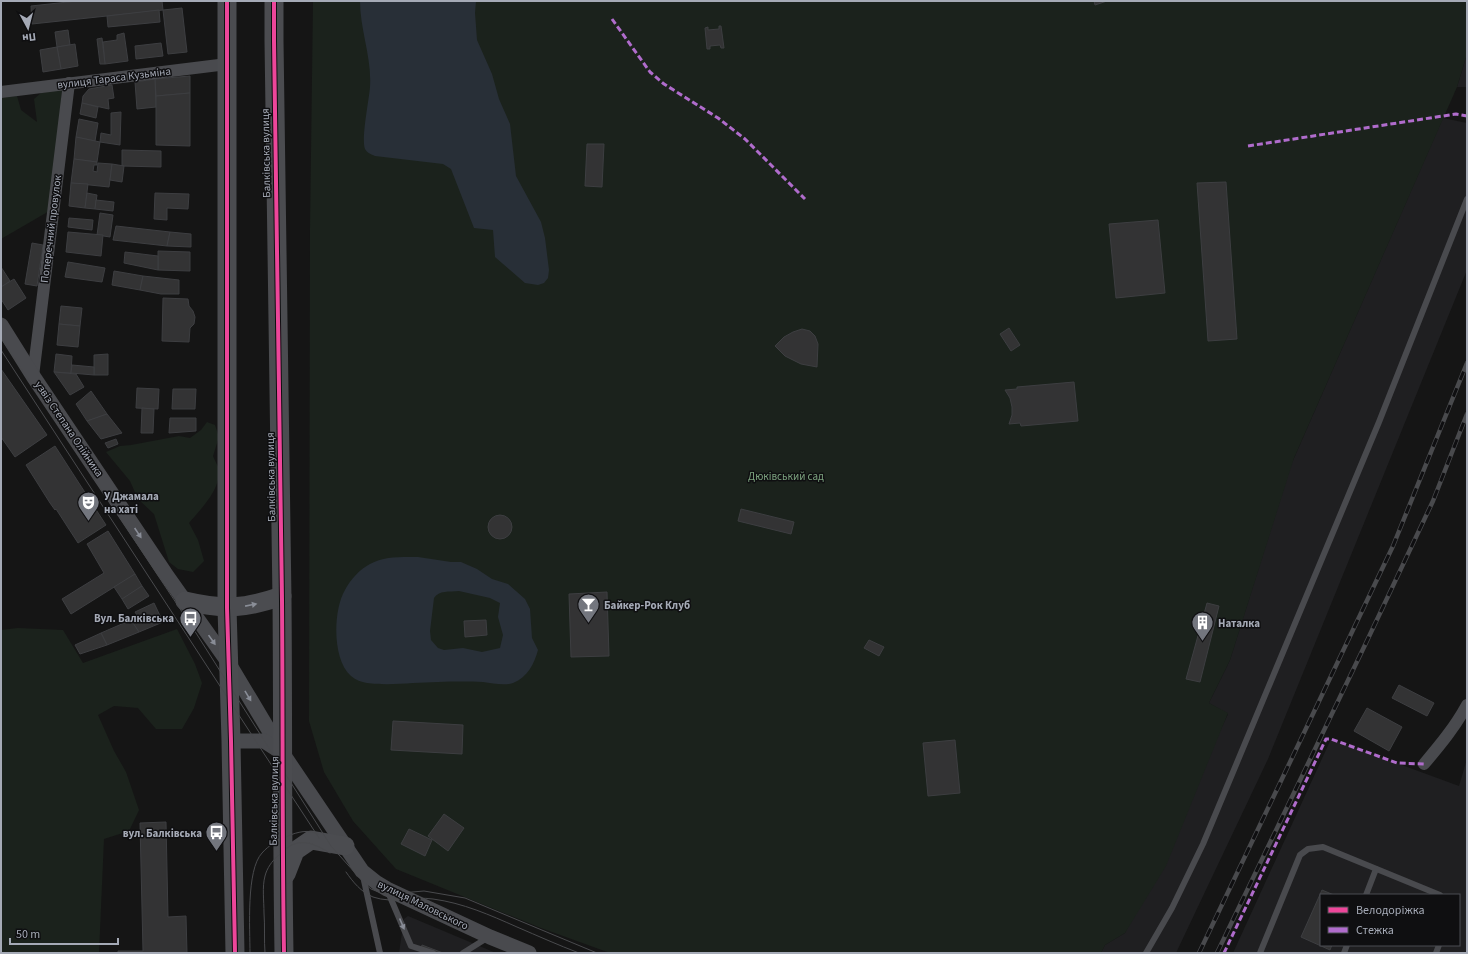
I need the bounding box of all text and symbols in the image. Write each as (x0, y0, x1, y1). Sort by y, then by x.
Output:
north arrow (8, 8, 48, 48)
text: Пн (21, 29, 37, 46)
street label: вулиця Тараса Кузьміна (56, 64, 172, 92)
street label: Балківська вулиця (258, 108, 274, 198)
street label: Поперечний провулок (37, 174, 65, 284)
street label: узвіз Степана Олійника (31, 378, 107, 480)
street label: Балківська вулиця (263, 432, 279, 522)
park label: Дюківський сад (748, 469, 824, 484)
theatre icon: У Джамала на хаті (75, 489, 101, 522)
place label: У Джамала на хаті (104, 489, 159, 517)
one-way arrow (134, 528, 142, 538)
bar icon: Байкер-Рок Клуб (576, 592, 602, 625)
place label: Байкер-Рок Клуб (604, 598, 690, 613)
one-way arrow (245, 601, 257, 607)
bus stop icon: Вул. Балківська (177, 605, 203, 638)
building icon: Наталка (1190, 610, 1216, 643)
place label: Вул. Балківська (94, 611, 174, 626)
place label: Наталка (1218, 616, 1260, 631)
one-way arrow (208, 634, 216, 645)
one-way arrow (245, 690, 252, 702)
street label: Балківська вулиця (266, 756, 282, 846)
bus stop icon: вул. Балківська (204, 820, 230, 853)
place label: вул. Балківська (123, 826, 202, 841)
street label: вулиця Маловського (375, 877, 471, 934)
legend (1320, 894, 1460, 946)
text: Велодоріжка (1356, 902, 1425, 919)
one-way arrow (399, 919, 405, 930)
scale bar (10, 920, 118, 946)
text: Стежка (1356, 922, 1394, 939)
text: 50 m (16, 926, 40, 943)

